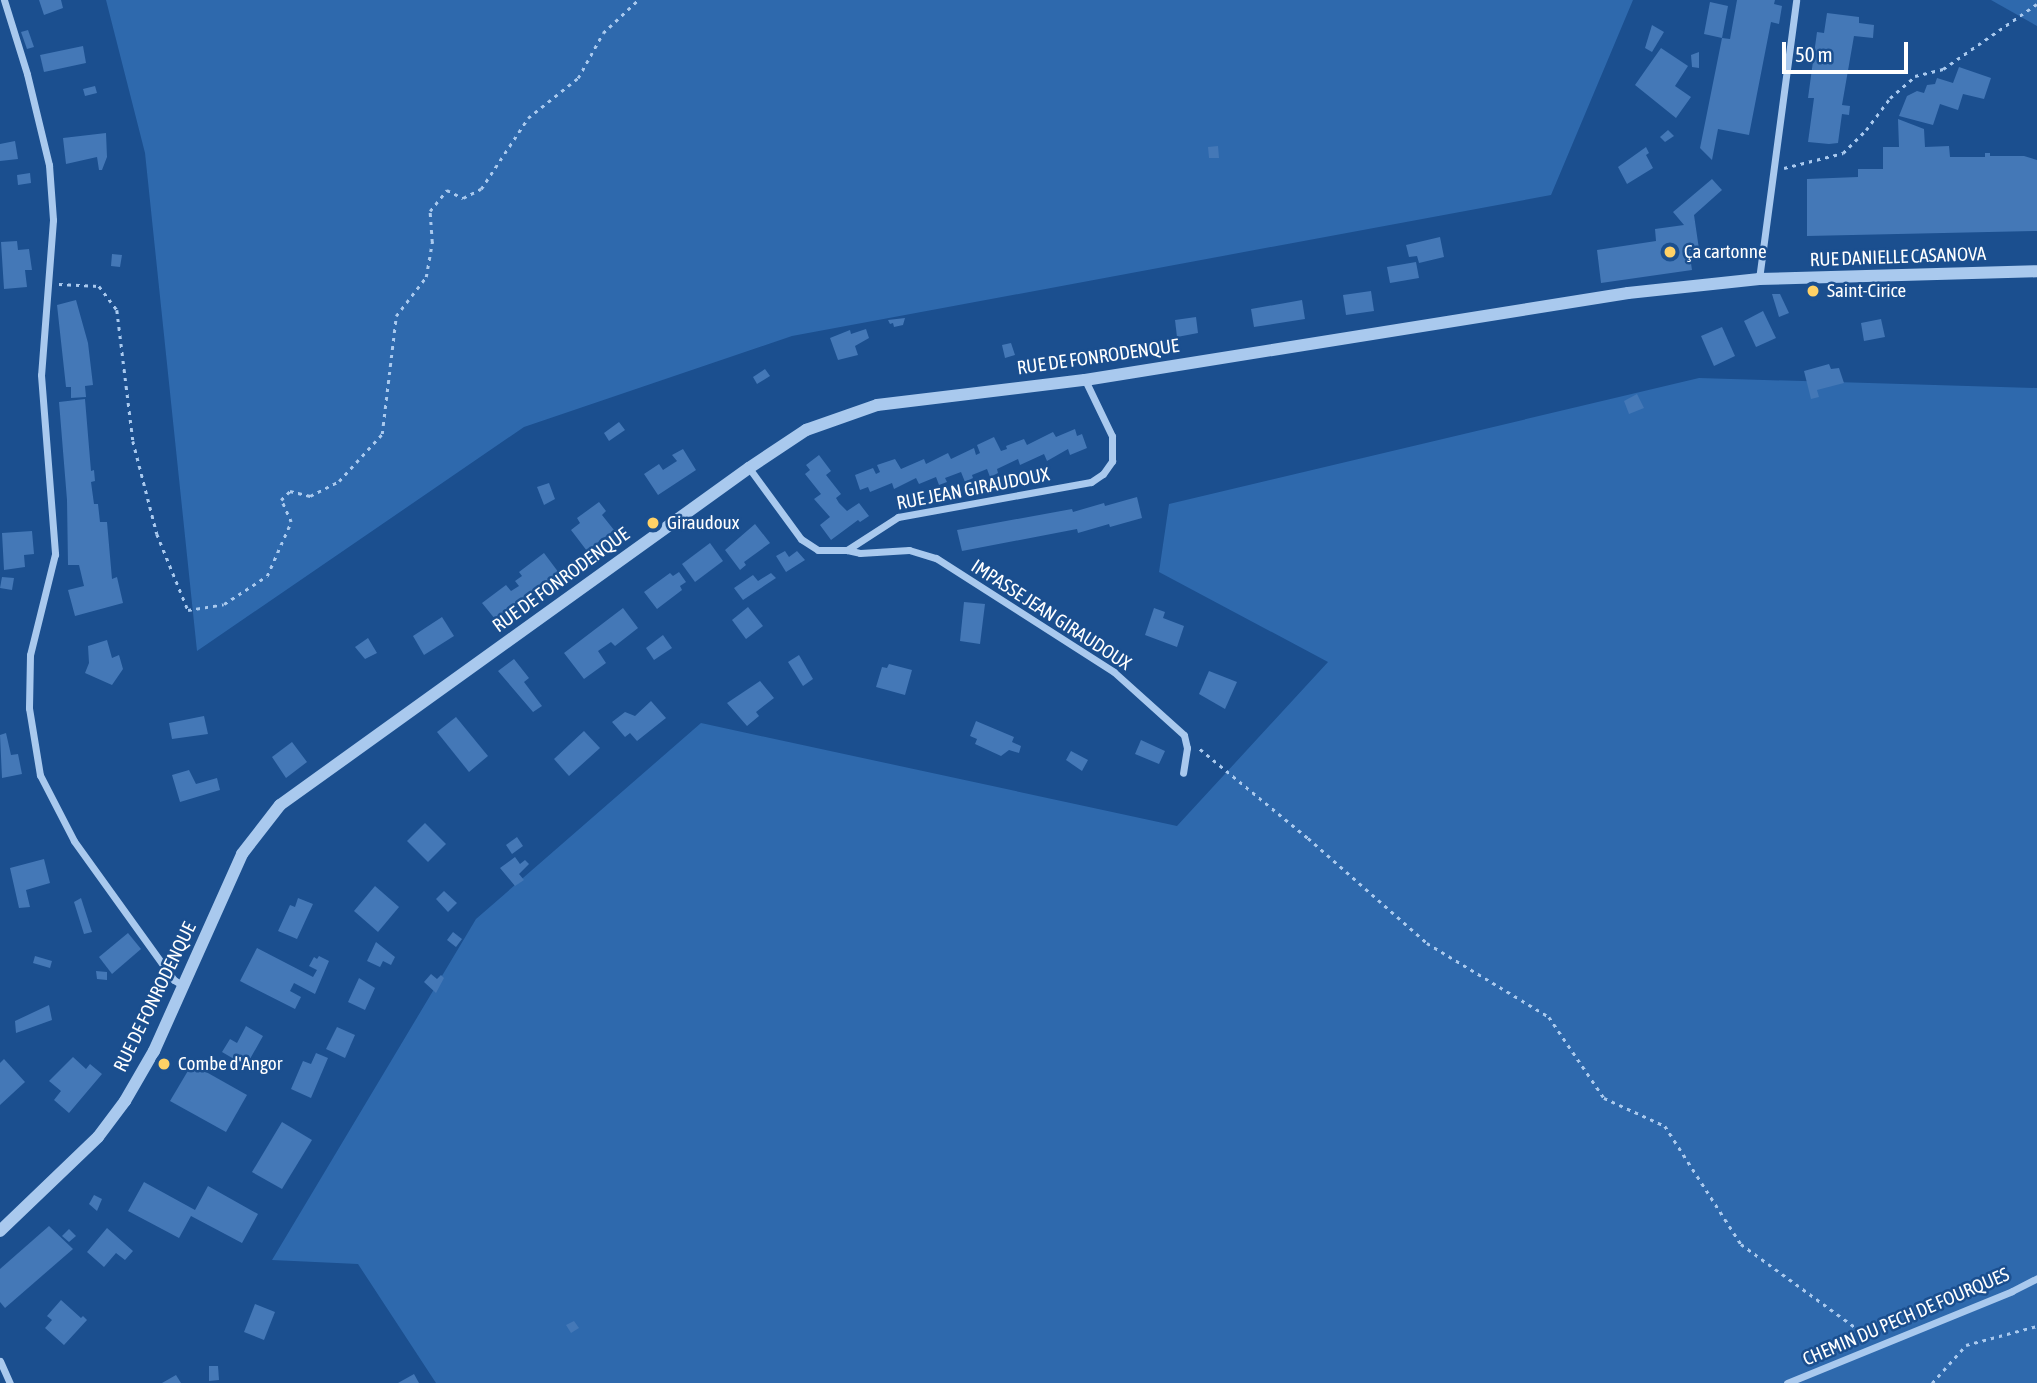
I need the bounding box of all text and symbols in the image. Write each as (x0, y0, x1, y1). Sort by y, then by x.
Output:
scale bar (1785, 28, 1911, 72)
text: 50 m (1795, 42, 1833, 66)
place label: Ça cartonne (1684, 241, 1767, 263)
street label: RUE DANIELLE CASANOVA (1809, 243, 1987, 271)
marker: Ça cartonne (1662, 244, 1678, 260)
place label: Saint-Cirice (1827, 280, 1906, 302)
marker: Saint-Cirice (1805, 283, 1821, 299)
street label: RUE DE FONRODENQUE (1015, 334, 1181, 380)
street label: RUE JEAN GIRAUDOUX (895, 463, 1051, 515)
place label: Giraudoux (667, 512, 739, 534)
marker: Giraudoux (645, 515, 661, 531)
street label: RUE DE FONRODENQUE (488, 523, 634, 637)
street label: IMPASSE JEAN GIRAUDOUX (967, 555, 1135, 675)
street label: RUE DE FONRODENQUE (109, 919, 201, 1075)
place label: Combe d'Angor (178, 1053, 282, 1075)
marker: Combe d'Angor (156, 1056, 172, 1072)
street label: CHEMIN DU PECH DE FOURQUES (1799, 1263, 2013, 1371)

